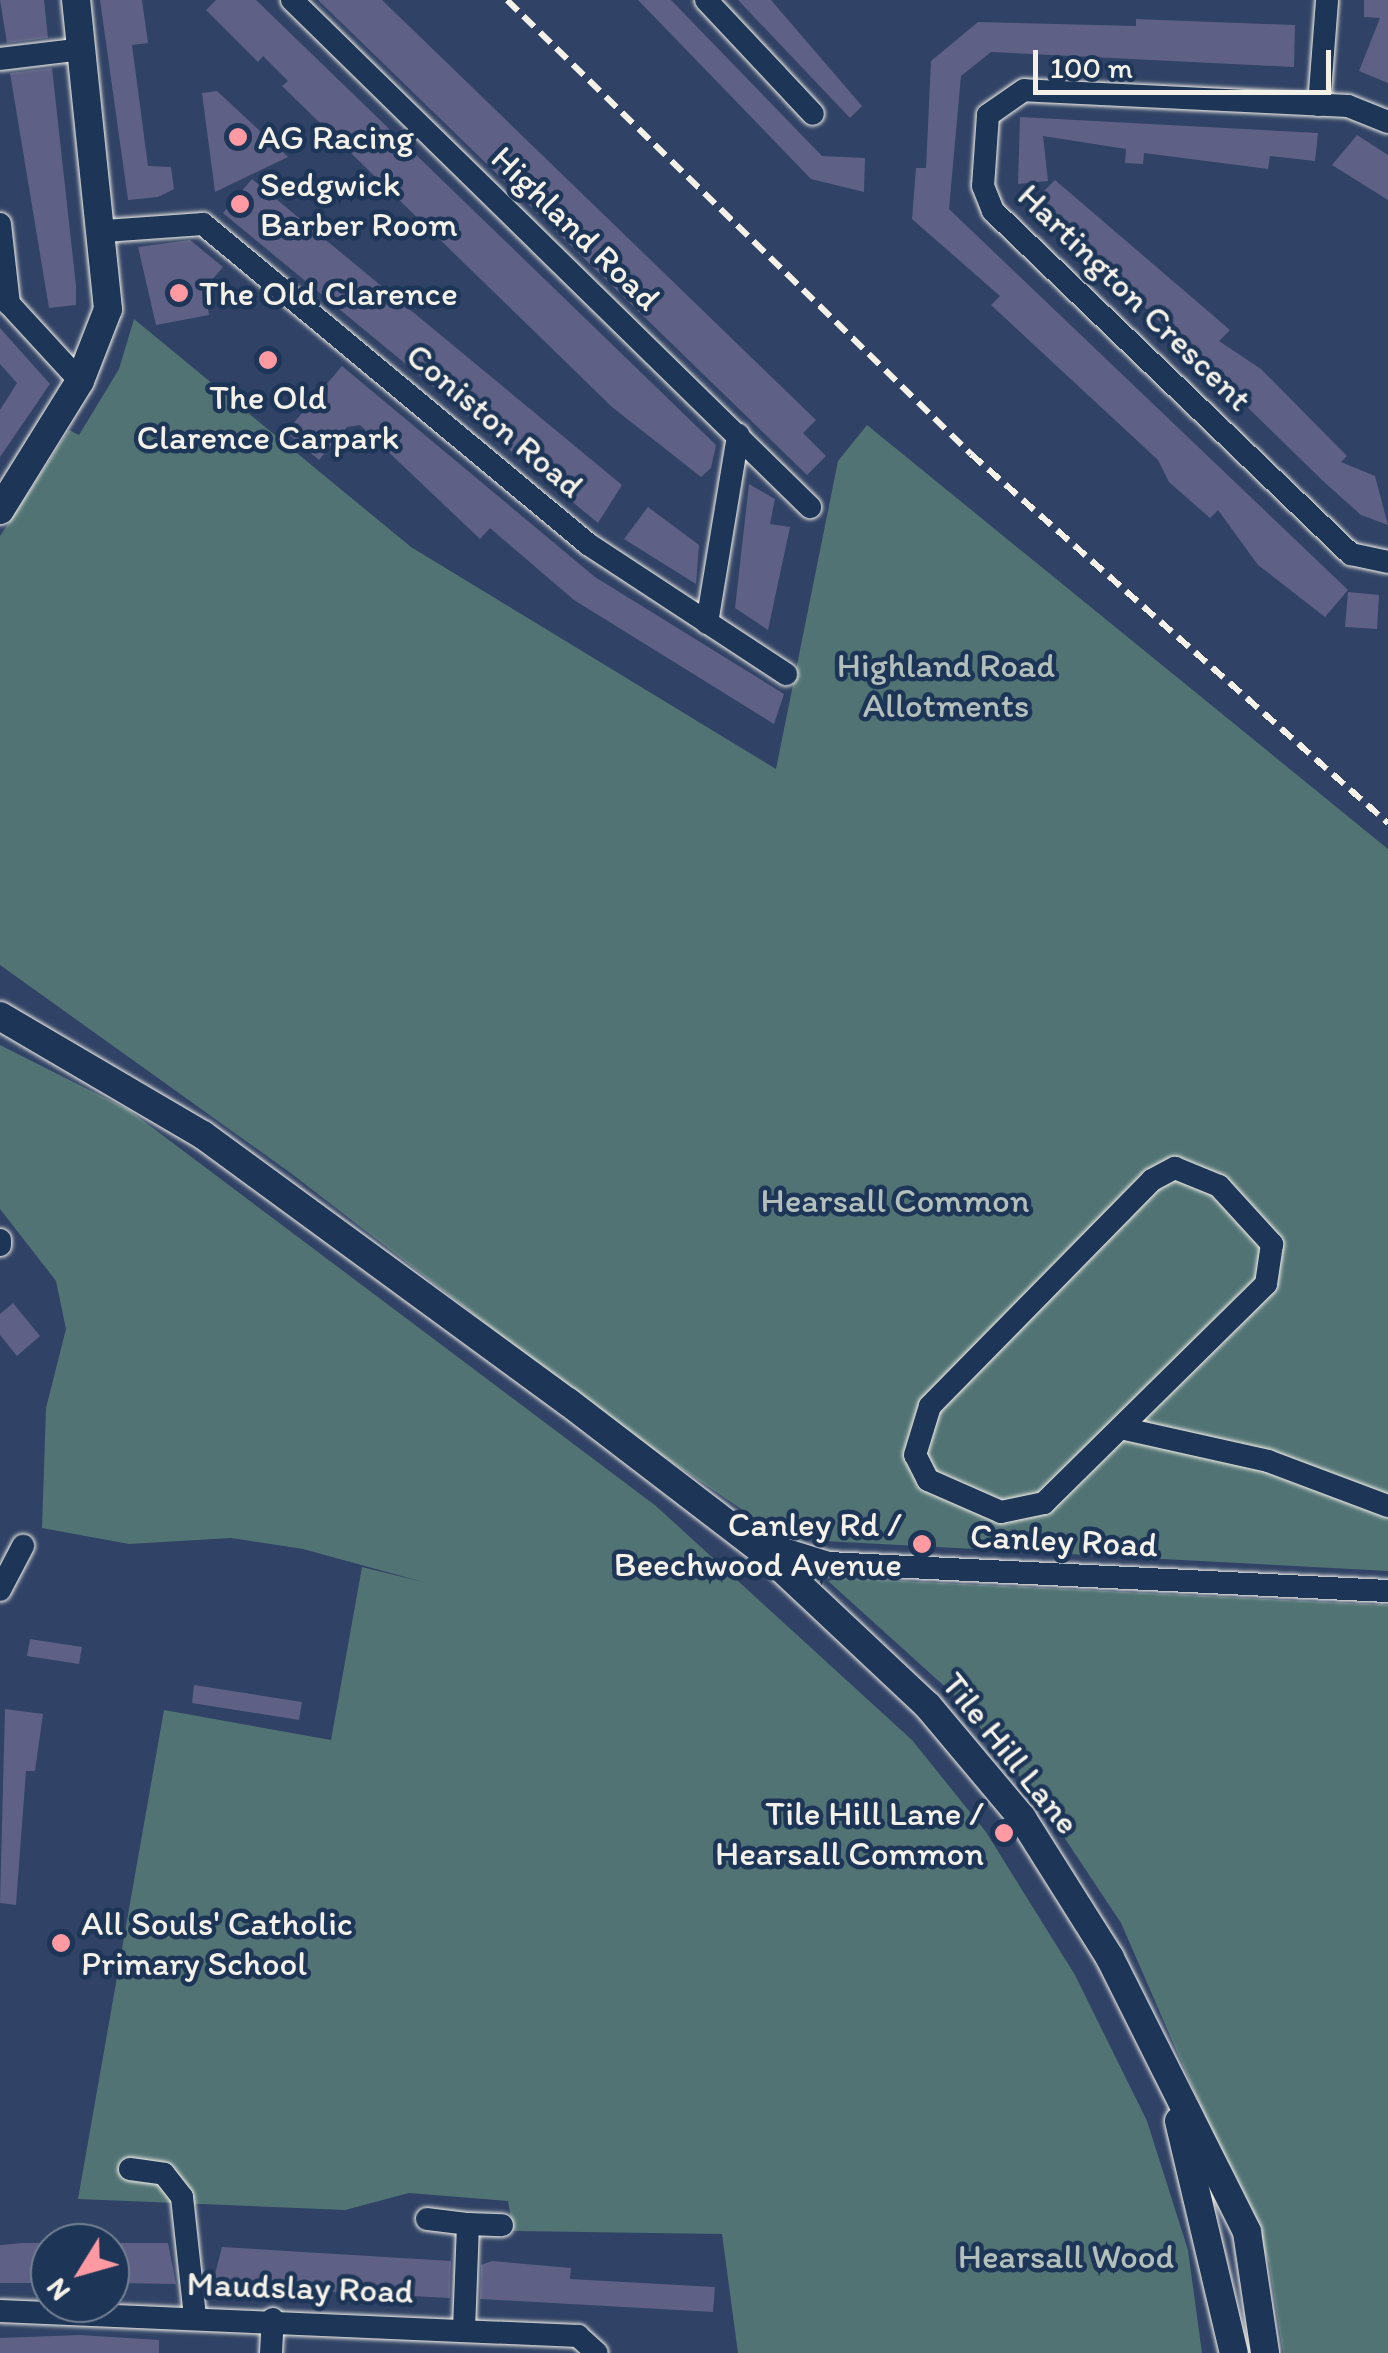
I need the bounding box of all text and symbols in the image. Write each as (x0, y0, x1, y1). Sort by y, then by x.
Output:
scale bar (1038, 30, 1336, 92)
text: 100 m (1050, 49, 1133, 86)
place label: AG Racing (258, 116, 413, 158)
marker: AG Racing (227, 126, 249, 148)
street label: Highland Road (483, 137, 669, 319)
place label: Sedgwick Barber Room (260, 163, 457, 245)
street label: Hartington Crescent (1009, 175, 1261, 419)
marker: Sedgwick Barber Room (229, 193, 251, 215)
place label: The Old Clarence (199, 272, 458, 314)
marker: The Old Clarence (168, 282, 190, 304)
street label: Coniston Road (398, 334, 592, 506)
marker: The Old Clarence Carpark (257, 349, 279, 371)
place label: The Old Clarence Carpark (137, 376, 399, 458)
park label: Highland Road Allotments (837, 644, 1055, 726)
park label: Hearsall Common (760, 1179, 1030, 1221)
place label: Canley Rd / Beechwood Avenue (616, 1503, 902, 1585)
street label: Canley Road (970, 1514, 1158, 1566)
marker: Canley Rd / Beechwood Avenue (911, 1533, 933, 1555)
street label: Tile Hill Lane (933, 1664, 1089, 1842)
place label: Tile Hill Lane / Hearsall Common (715, 1792, 984, 1874)
marker: Tile Hill Lane / Hearsall Common (993, 1822, 1015, 1844)
place label: All Souls' Catholic Primary School (81, 1902, 352, 1984)
marker: All Souls' Catholic Primary School (50, 1932, 72, 1954)
north arrow (30, 2223, 130, 2323)
park label: Hearsall Wood (957, 2235, 1175, 2277)
street label: Maudslay Road (186, 2262, 414, 2312)
text: N (38, 2272, 77, 2308)

